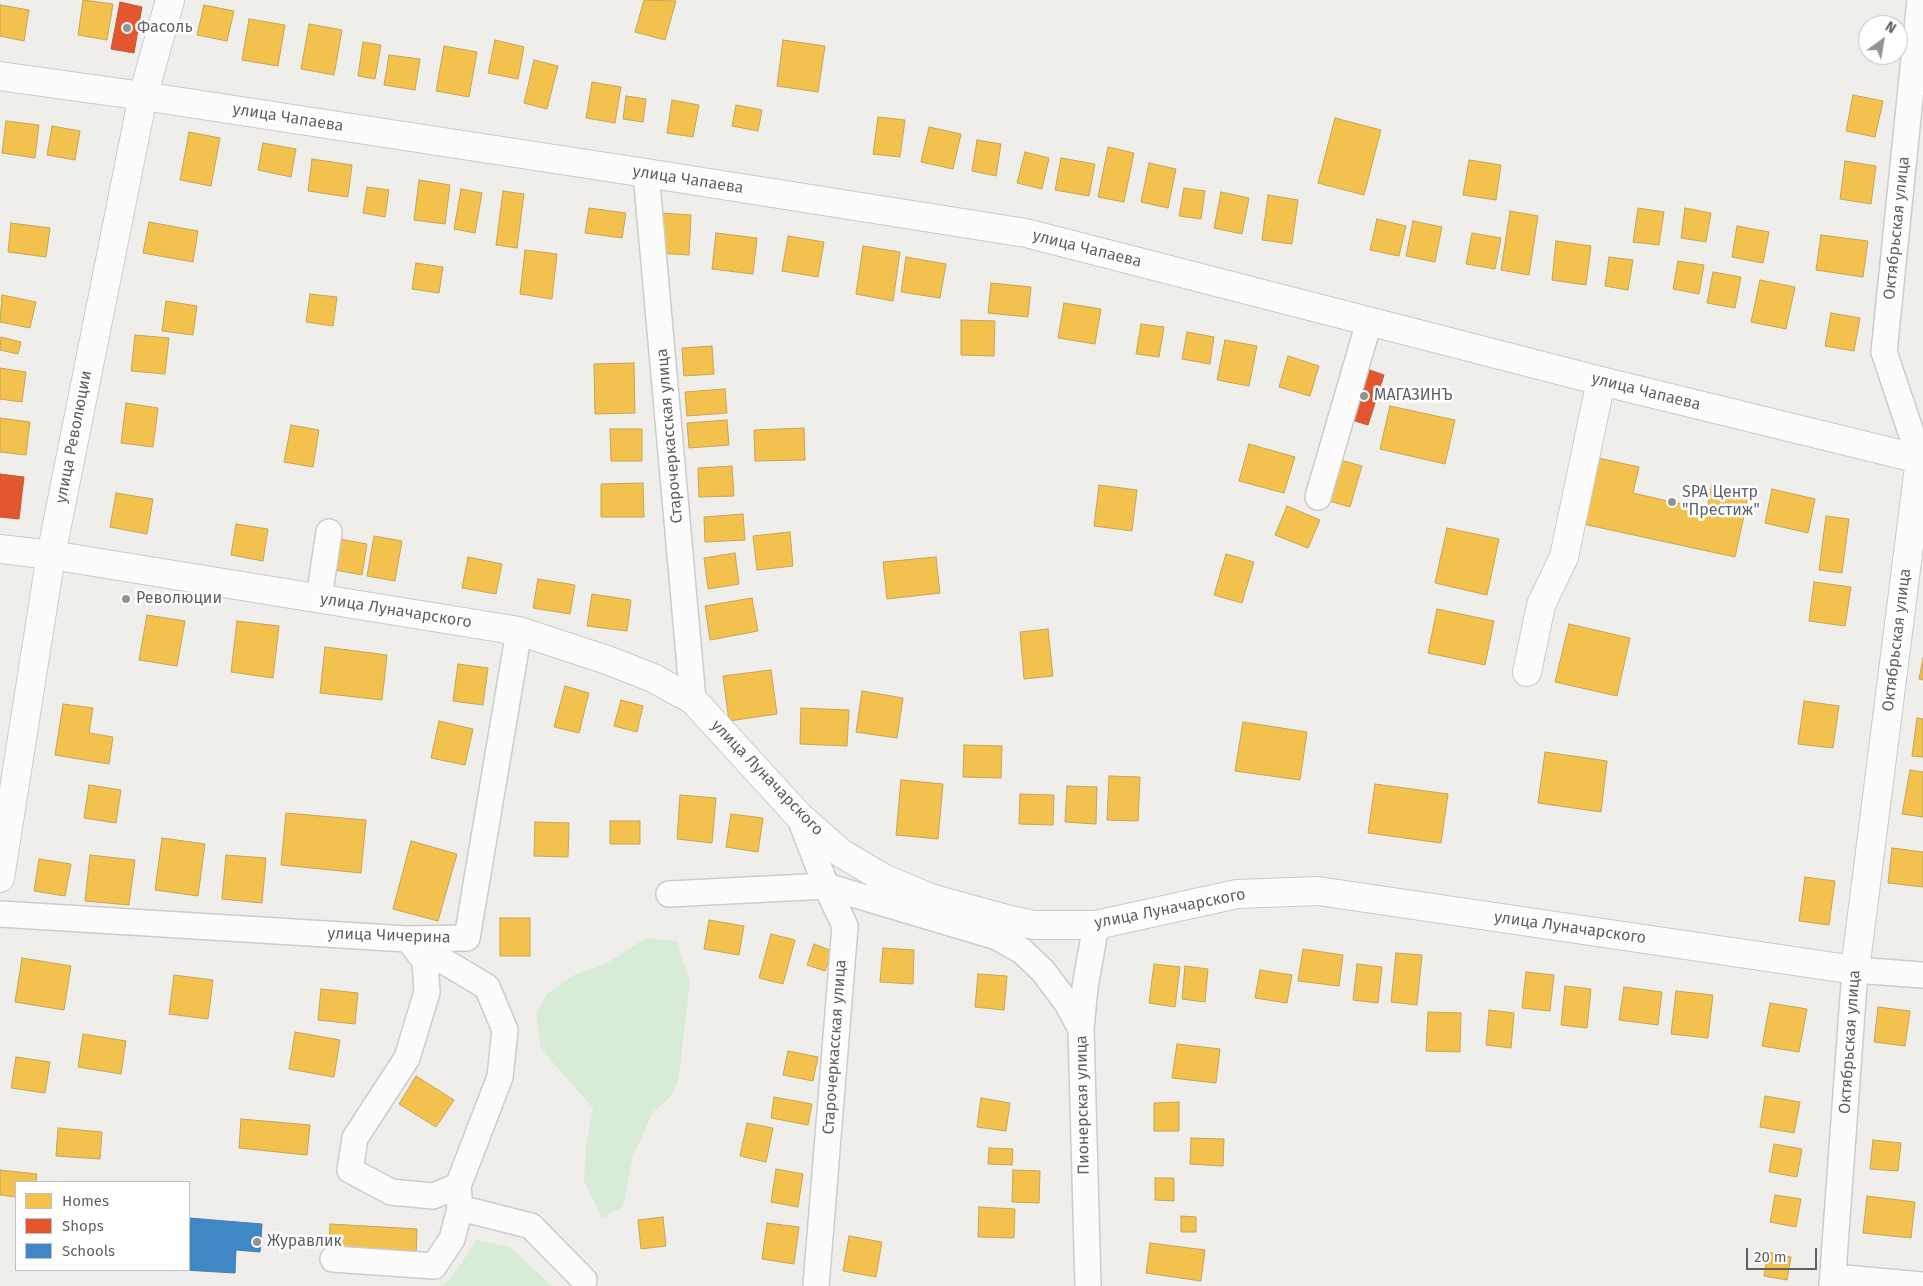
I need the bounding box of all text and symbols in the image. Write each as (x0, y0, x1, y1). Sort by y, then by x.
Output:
north arrow (1858, 15, 1908, 65)
place label: Фасоль (137, 18, 193, 38)
text: N (1882, 18, 1899, 37)
marker: Фасоль (121, 22, 133, 34)
street label: улица Чапаева (231, 100, 345, 136)
street label: Октябрьская улица (1880, 155, 1914, 301)
street label: улица Чапаева (631, 162, 745, 198)
street label: улица Чапаева (1030, 226, 1144, 272)
street label: Старочеркасская улица (653, 348, 687, 524)
street label: улица Революции (52, 369, 96, 505)
street label: улица Чапаева (1589, 369, 1703, 415)
place label: МАГАЗИНЪ (1374, 386, 1452, 406)
marker: МАГАЗИНЪ (1358, 390, 1370, 402)
place label: SPA Центр "Престиж" (1682, 483, 1760, 521)
marker: SPA Центр "Престиж" (1666, 496, 1678, 508)
street label: Октябрьская улица (1879, 567, 1915, 713)
place label: Революции (136, 589, 222, 609)
street label: улица Луначарского (319, 590, 473, 632)
marker: Революции (120, 593, 132, 605)
street label: улица Луначарского (707, 716, 827, 840)
street label: улица Луначарского (1093, 885, 1247, 933)
street label: улица Луначарского (1493, 908, 1647, 948)
street label: улица Чичерина (327, 924, 451, 948)
street label: Старочеркасская улица (819, 959, 851, 1135)
street label: Октябрьская улица (1835, 969, 1865, 1115)
street label: Пионерская улица (1072, 1035, 1094, 1175)
legend (15, 1181, 190, 1271)
text: Homes (62, 1192, 109, 1210)
text: Shops (62, 1217, 104, 1235)
place label: Журавлик (267, 1232, 342, 1252)
marker: Журавлик (251, 1236, 263, 1248)
scale bar (1748, 1238, 1819, 1270)
text: Schools (62, 1242, 115, 1260)
text: 20 m (1754, 1248, 1787, 1266)

